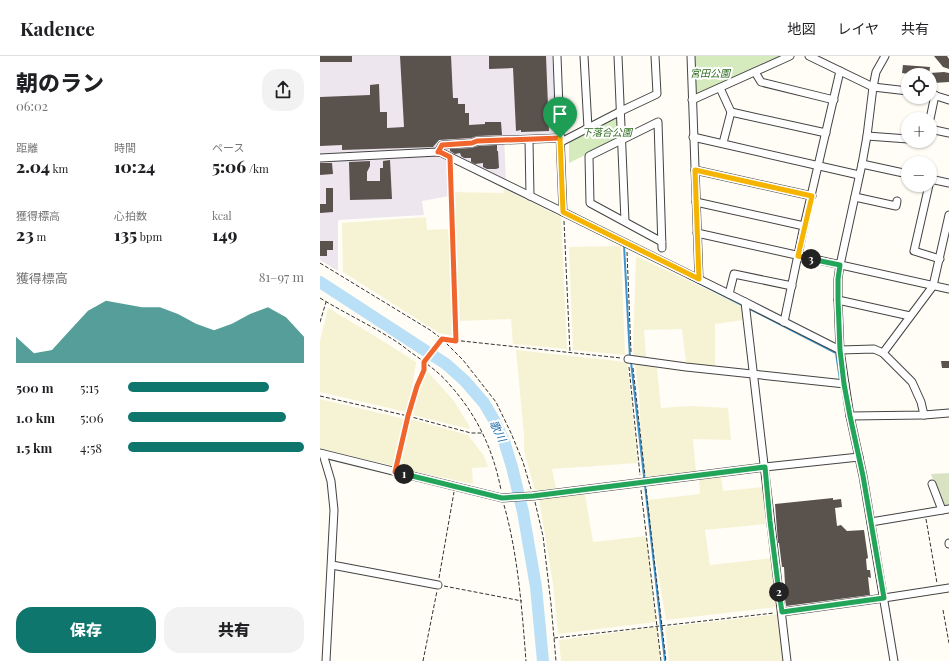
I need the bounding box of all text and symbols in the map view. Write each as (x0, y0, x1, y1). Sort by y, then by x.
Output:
text: Kadence (20, 15, 95, 41)
text: 地図 (787, 19, 815, 38)
text: レイヤ (837, 19, 879, 38)
text: 共有 (901, 19, 929, 38)
park label: 宮田公園 (690, 66, 732, 80)
text: 朝のラン (16, 67, 104, 97)
map controls (901, 68, 937, 192)
button: locate (901, 68, 937, 104)
button: share (262, 69, 304, 111)
text: 06:02 (16, 97, 48, 114)
pin (543, 97, 577, 138)
icon: arrive (549, 103, 571, 125)
button: + (901, 112, 937, 148)
park label: 下落合公園 (582, 125, 634, 139)
text: 距離 (16, 140, 38, 155)
text: 時間 (114, 140, 136, 155)
text: ペース (212, 140, 244, 155)
text: 2.04 (16, 155, 50, 177)
text: 10:24 (114, 155, 155, 177)
text: 5:06 (212, 155, 246, 177)
button: − (901, 156, 937, 192)
text: km (50, 161, 68, 176)
text: /km (246, 161, 269, 176)
text: 獲得標高 (16, 208, 60, 223)
text: 心拍数 (114, 208, 147, 223)
text: kcal (212, 208, 232, 223)
text: 23 (16, 223, 34, 245)
text: 135 (114, 223, 137, 245)
text: 149 (212, 223, 237, 245)
text: m (34, 229, 46, 244)
text: bpm (137, 229, 162, 244)
pin: 3 (801, 249, 821, 269)
text: 3 (808, 251, 814, 266)
text: 81–97 m (259, 268, 304, 285)
text: 獲得標高 (16, 269, 68, 286)
text: 500 m (16, 379, 54, 396)
text: 5:15 (80, 379, 99, 396)
text: 1.0 km (16, 409, 55, 426)
text: 5:06 (80, 409, 103, 426)
water label: 歌川 (487, 418, 510, 445)
text: 1.5 km (16, 439, 52, 456)
text: 4:58 (80, 439, 102, 456)
pin: 1 (394, 464, 414, 484)
text: 1 (402, 466, 406, 481)
pin: 2 (769, 582, 789, 602)
text: 2 (776, 584, 782, 599)
button: 保存 (16, 607, 156, 653)
button: 共有 (164, 607, 304, 653)

